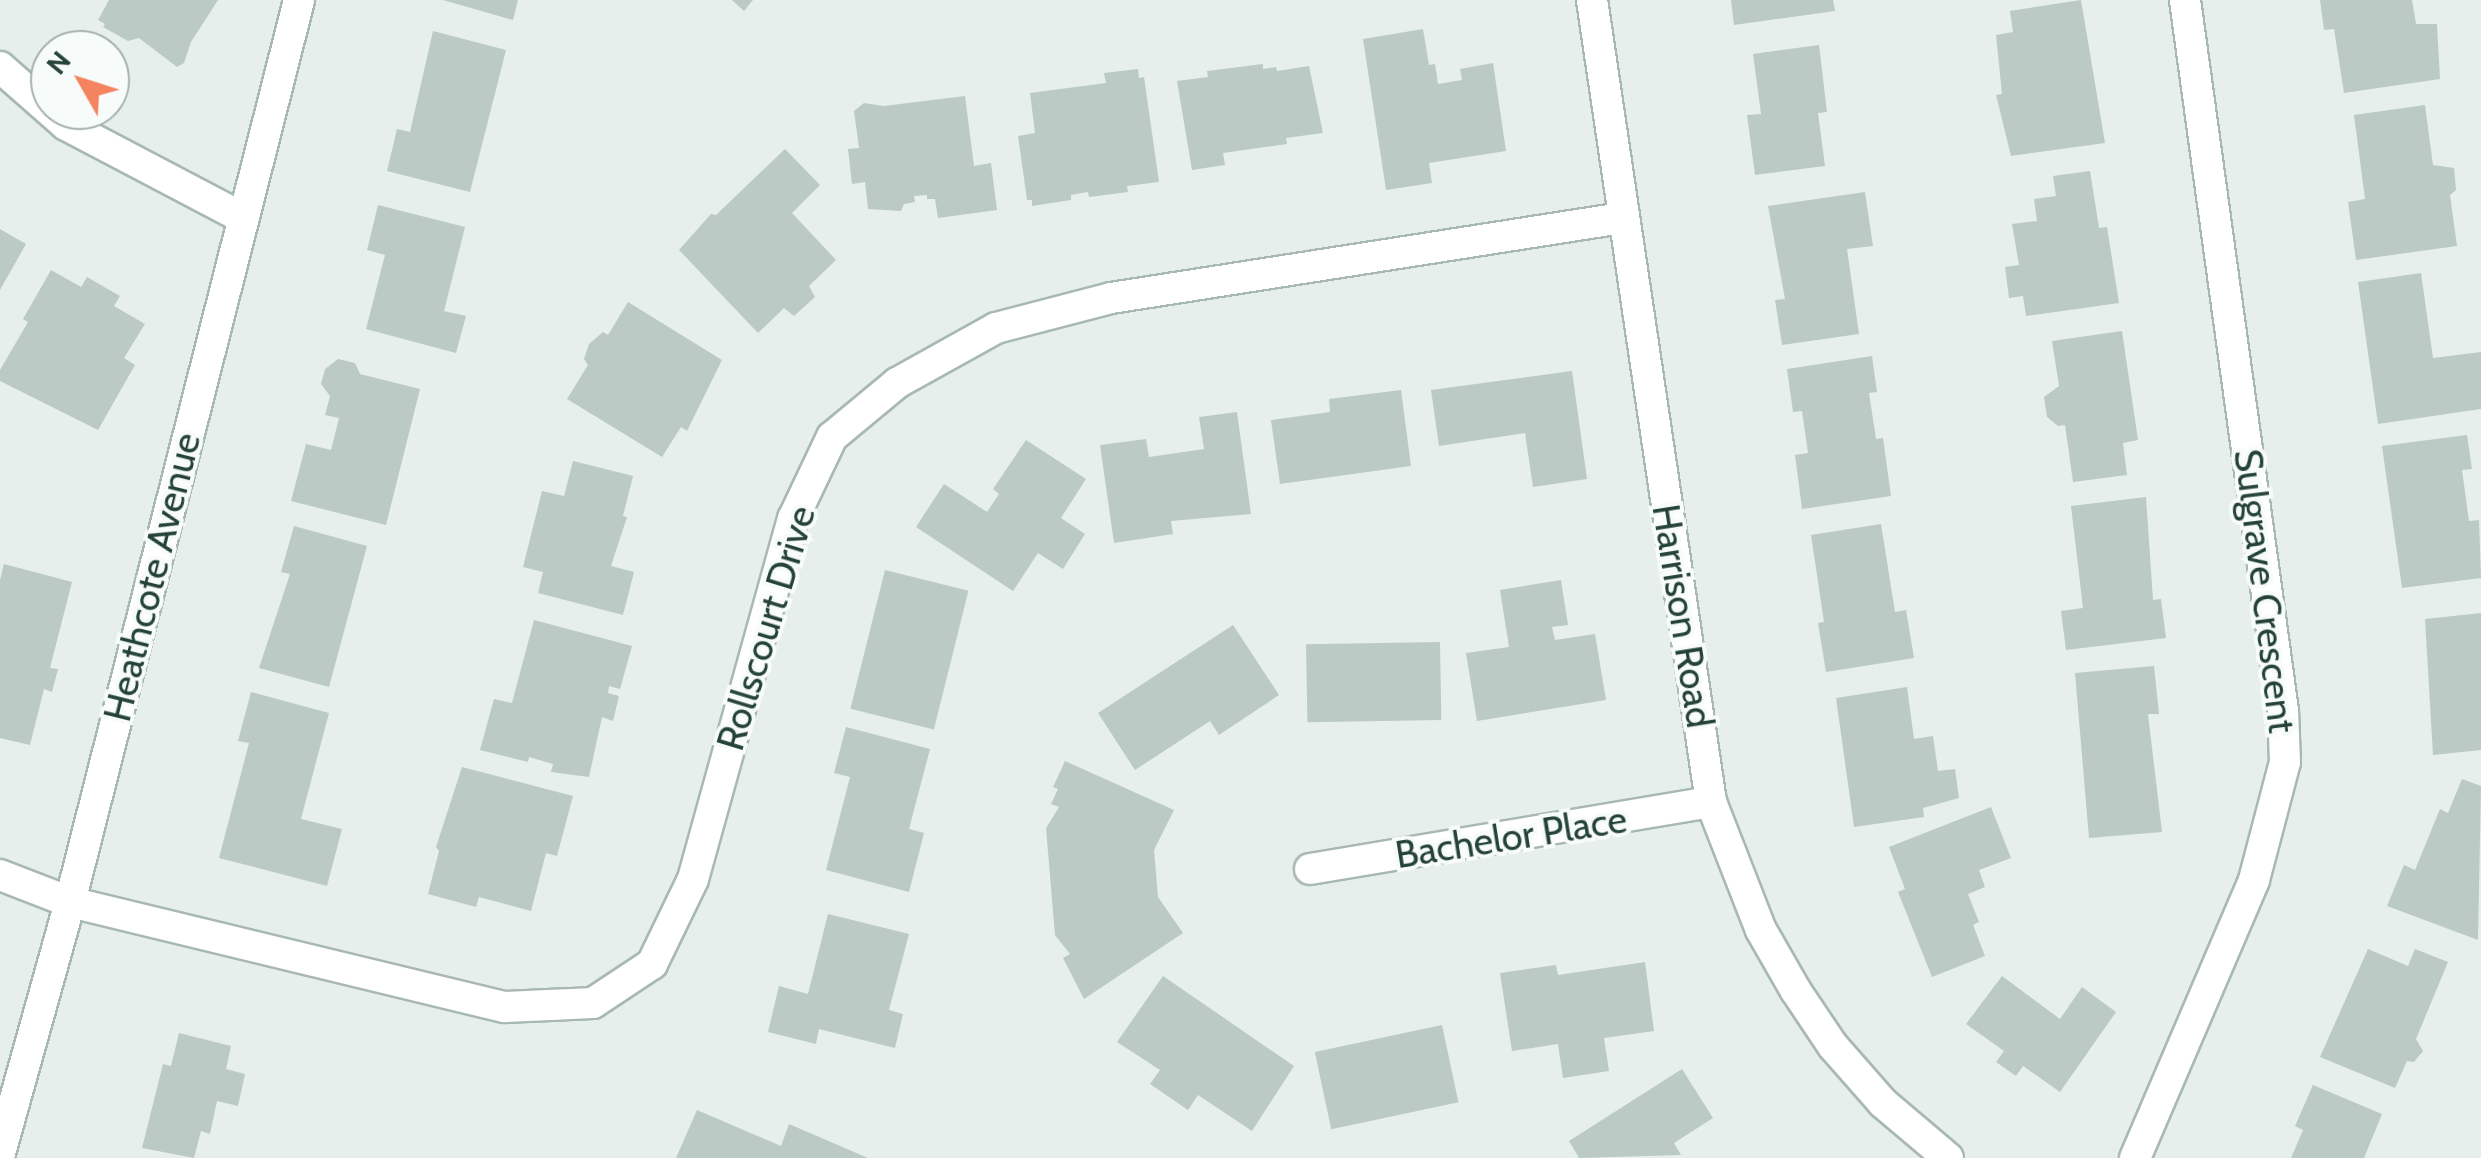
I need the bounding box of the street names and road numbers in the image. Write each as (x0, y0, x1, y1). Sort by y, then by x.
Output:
street label: Heathcote Avenue (94, 428, 210, 726)
street label: Sulgrave Crescent (2225, 447, 2305, 735)
street label: Rollscourt Drive (707, 500, 825, 756)
street label: Harrison Road (1643, 501, 1723, 731)
street label: Bachelor Place (1392, 796, 1630, 878)

